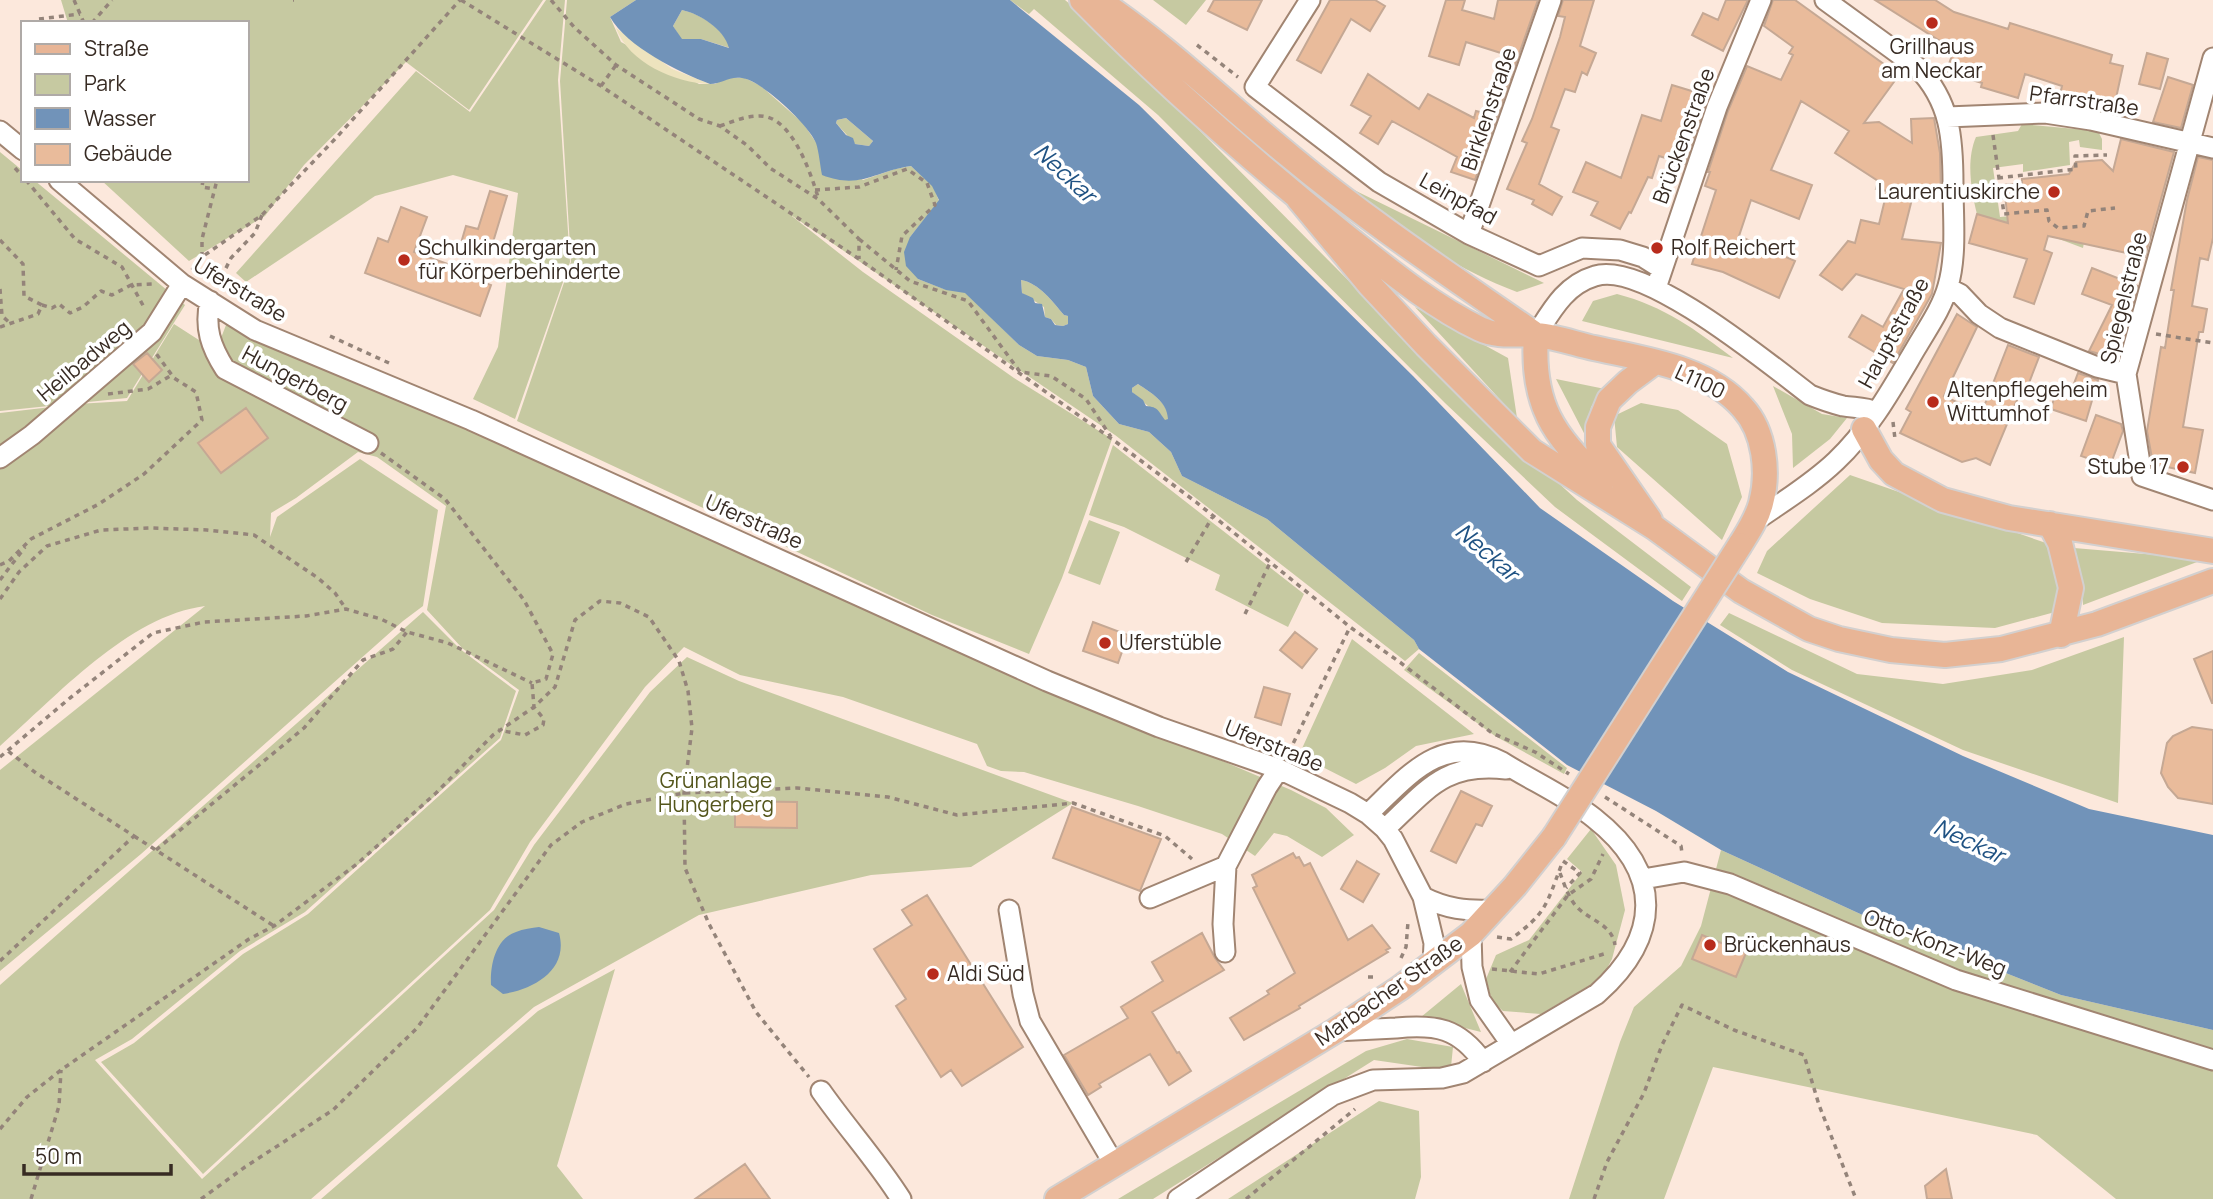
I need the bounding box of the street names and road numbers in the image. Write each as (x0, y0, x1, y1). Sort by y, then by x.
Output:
street label: Birklenstraße (1454, 44, 1522, 174)
street label: Brückenstraße (1646, 64, 1721, 207)
street label: Pfarrstraße (2028, 78, 2141, 122)
street label: Leinpfad (1415, 166, 1502, 231)
street label: Spiegelstraße (2093, 229, 2153, 367)
street label: Uferstraße (189, 250, 292, 328)
street label: Hauptstraße (1851, 272, 1935, 393)
street label: Heilbadweg (31, 313, 136, 407)
street label: Hungerberg (238, 339, 353, 418)
street label: L1100 (1671, 357, 1730, 405)
street label: Uferstraße (701, 487, 808, 555)
street label: Uferstraße (1221, 713, 1328, 778)
street label: Otto-Konz-Weg (1860, 902, 2011, 982)
street label: Marbacher Straße (1309, 929, 1468, 1052)

